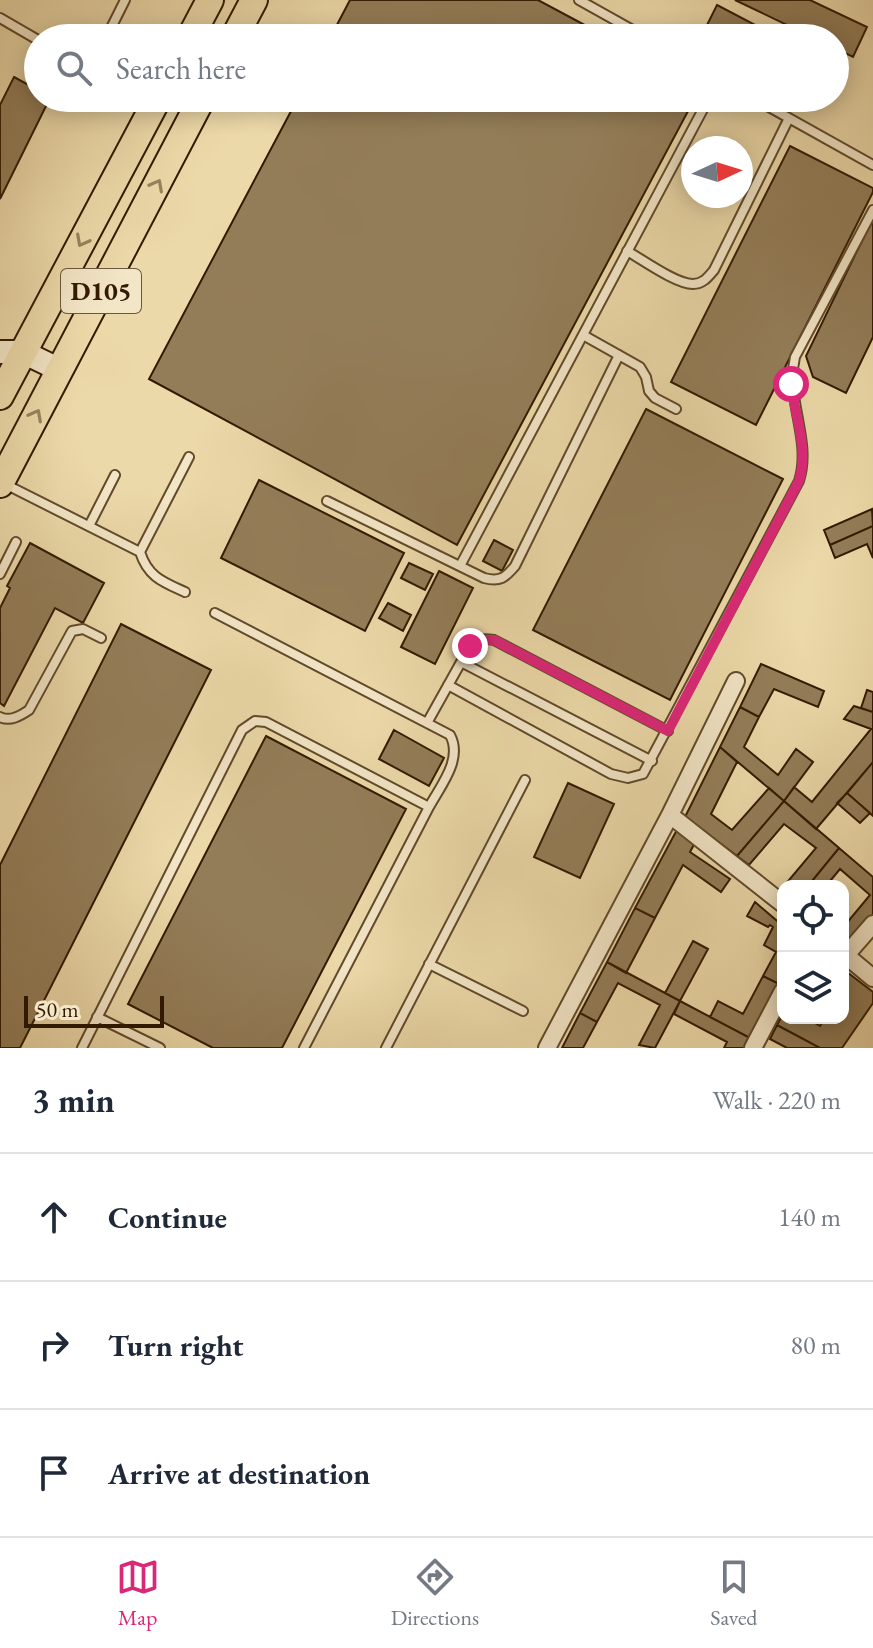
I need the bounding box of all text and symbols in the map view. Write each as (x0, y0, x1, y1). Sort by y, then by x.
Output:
search box (24, 24, 849, 112)
icon: search (52, 46, 96, 90)
text: Search here (116, 49, 246, 88)
north arrow (681, 136, 753, 208)
one-way arrow (148, 178, 163, 193)
one-way arrow (76, 233, 91, 247)
road number: D105 (61, 269, 141, 313)
route start (773, 366, 809, 402)
one-way arrow (27, 409, 42, 424)
route end (452, 628, 488, 664)
map controls (777, 880, 849, 1024)
button: locate (777, 880, 849, 952)
button: layers (777, 952, 849, 1024)
scale bar (24, 992, 164, 1028)
text: 50 m (36, 995, 79, 1024)
text: 3 min (32, 1078, 115, 1122)
text: Walk · 220 m (713, 1083, 841, 1117)
icon: ahead (32, 1195, 76, 1239)
text: Continue (108, 1198, 227, 1237)
text: 140 m (778, 1200, 841, 1234)
icon: right (32, 1323, 76, 1367)
text: Turn right (108, 1326, 244, 1365)
text: 80 m (791, 1328, 841, 1362)
icon: arrive (32, 1451, 76, 1495)
text: Arrive at destination (108, 1454, 370, 1493)
tab: Map (116, 1555, 160, 1632)
tab: Directions (391, 1555, 479, 1632)
tab: Saved (710, 1555, 757, 1632)

